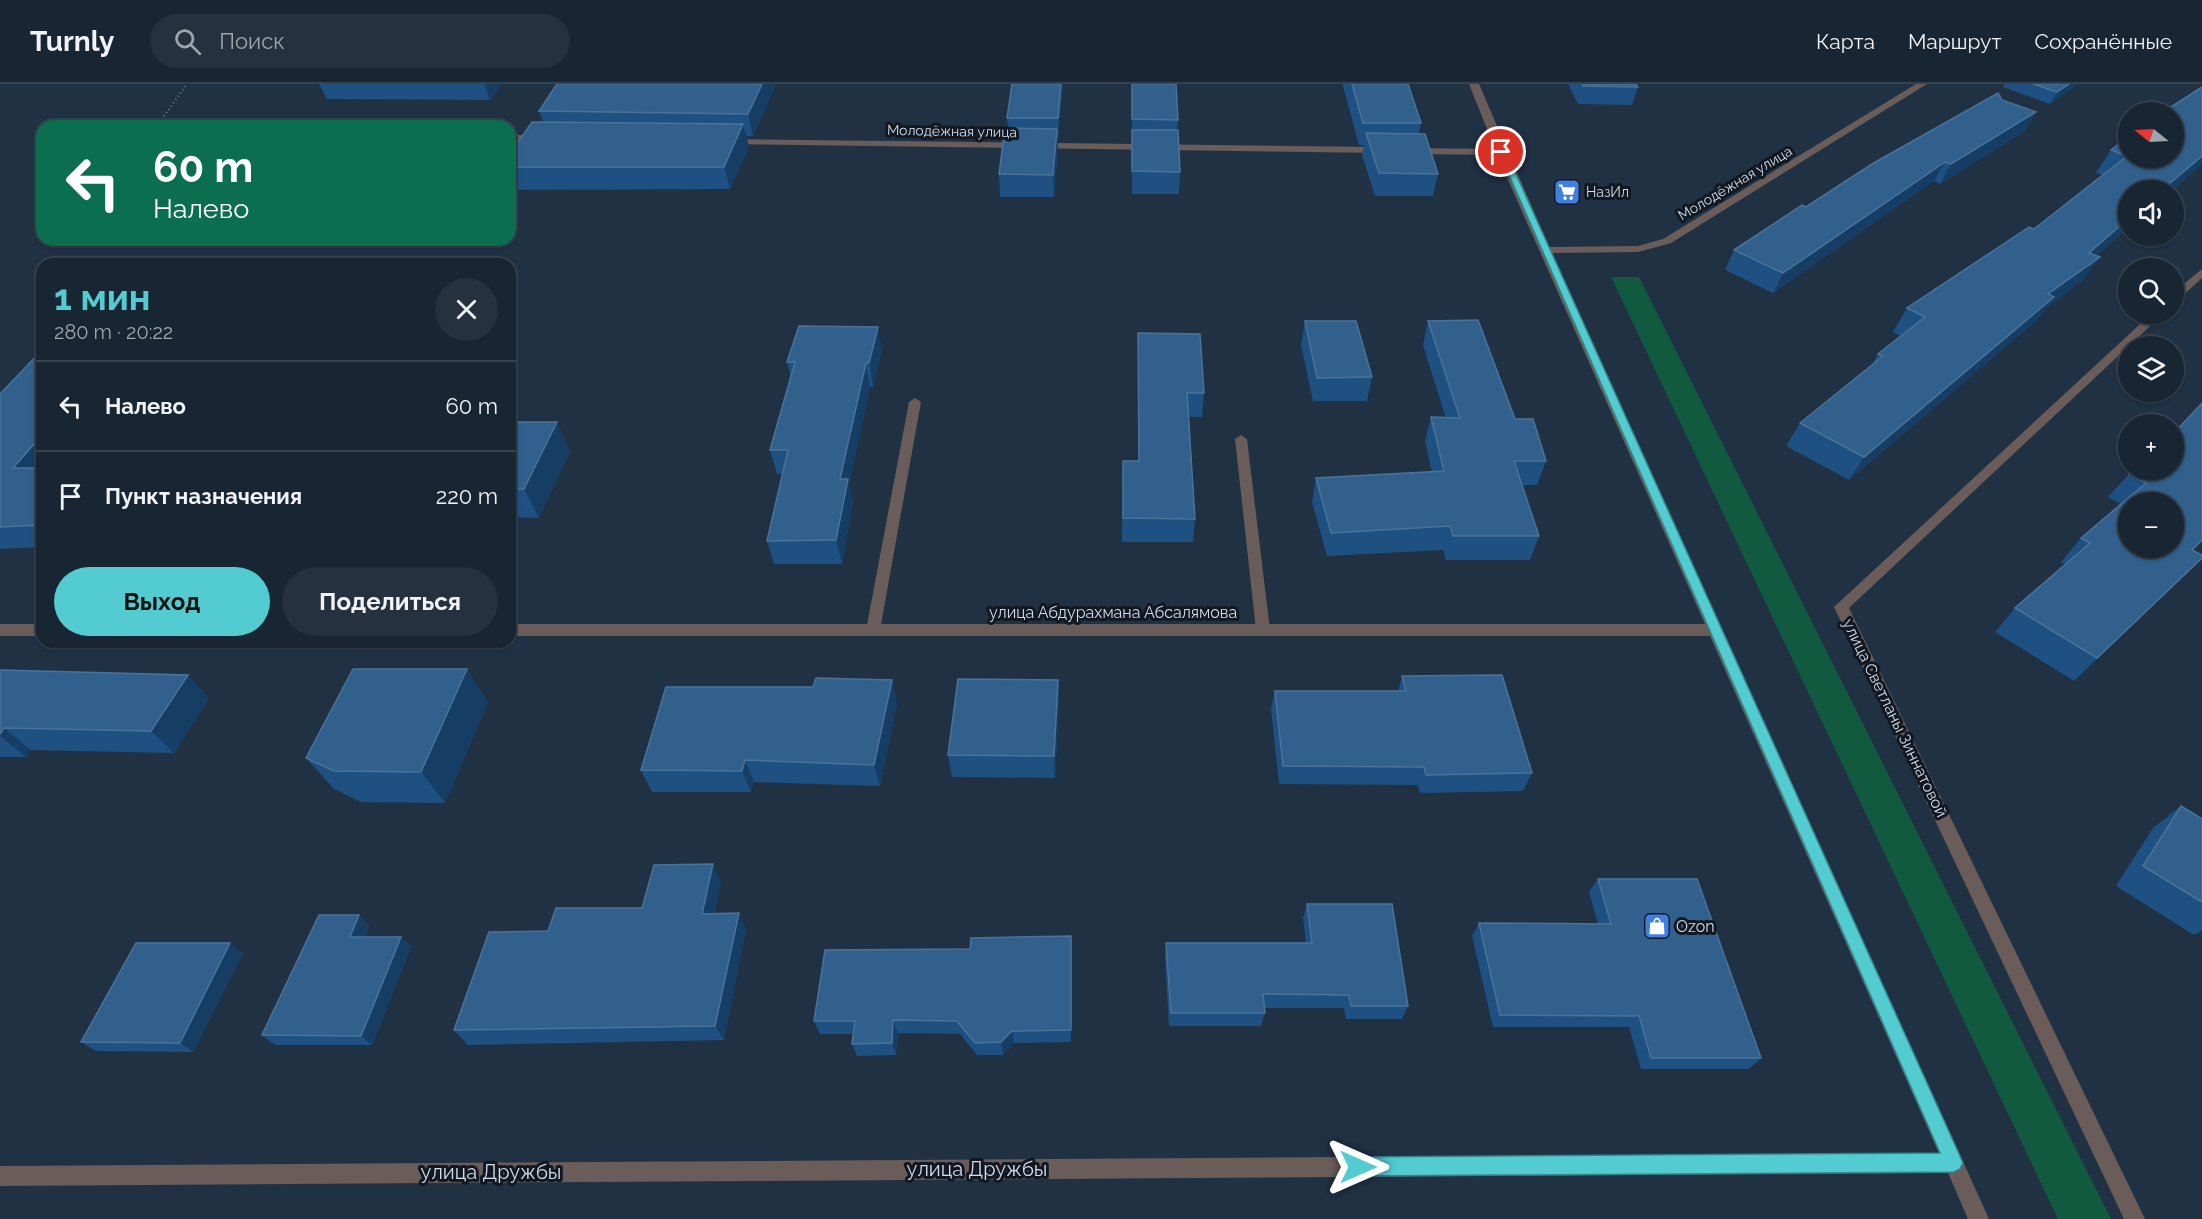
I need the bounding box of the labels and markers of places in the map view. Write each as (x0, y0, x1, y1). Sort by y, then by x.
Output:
pin (1475, 126, 1526, 177)
supermarket icon: НазИл (1552, 177, 1582, 207)
place label: НазИл (1586, 184, 1629, 200)
shop icon: Ozon (1642, 911, 1672, 941)
place label: Ozon (1676, 917, 1715, 936)

